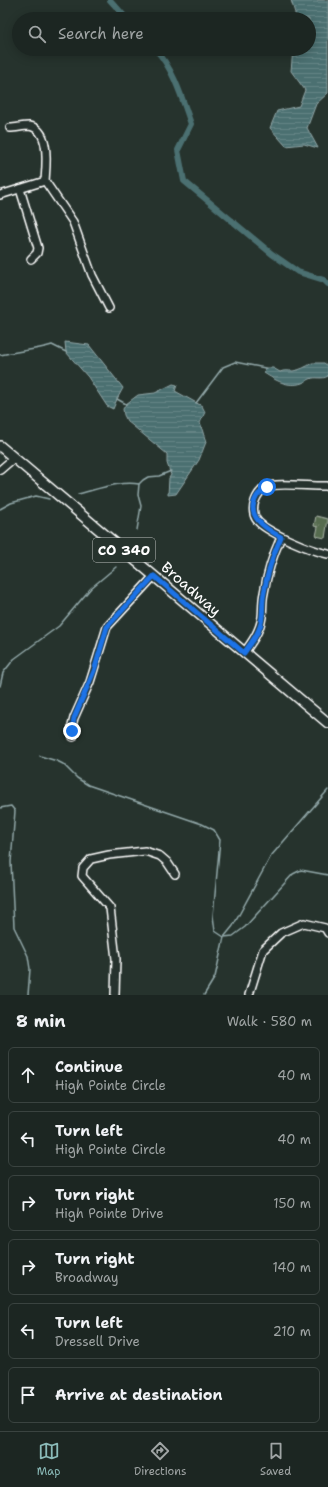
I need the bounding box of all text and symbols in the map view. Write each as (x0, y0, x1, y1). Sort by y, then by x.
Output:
search box (12, 12, 316, 56)
icon: search (26, 23, 48, 45)
text: Search here (58, 24, 144, 44)
route start (258, 478, 276, 496)
road number: CO 340 (93, 538, 155, 562)
street label: Broadway (157, 557, 225, 621)
route end (63, 722, 81, 740)
text: 8 min (16, 1010, 66, 1032)
text: Walk · 580 m (227, 1013, 312, 1030)
text: Continue (55, 1057, 123, 1077)
icon: ahead (17, 1064, 39, 1086)
text: 40 m (277, 1067, 311, 1084)
text: High Pointe Circle (55, 1077, 166, 1094)
text: Turn left (55, 1121, 123, 1141)
icon: left (17, 1128, 39, 1150)
text: 40 m (277, 1131, 311, 1148)
text: High Pointe Circle (55, 1141, 166, 1158)
text: Turn right (55, 1185, 135, 1205)
icon: right (17, 1192, 39, 1214)
text: 150 m (273, 1195, 311, 1212)
text: High Pointe Drive (55, 1205, 164, 1222)
text: Turn right (55, 1249, 135, 1269)
icon: right (17, 1256, 39, 1278)
text: 140 m (272, 1259, 311, 1276)
text: Broadway (55, 1269, 118, 1286)
text: Turn left (55, 1313, 123, 1333)
icon: left (17, 1320, 39, 1342)
text: 210 m (273, 1323, 311, 1340)
text: Dressell Drive (55, 1333, 140, 1350)
icon: arrive (17, 1384, 39, 1406)
text: Arrive at destination (55, 1385, 223, 1405)
tab: Map (37, 1440, 60, 1479)
tab: Directions (134, 1440, 186, 1479)
tab: Saved (260, 1440, 291, 1479)

